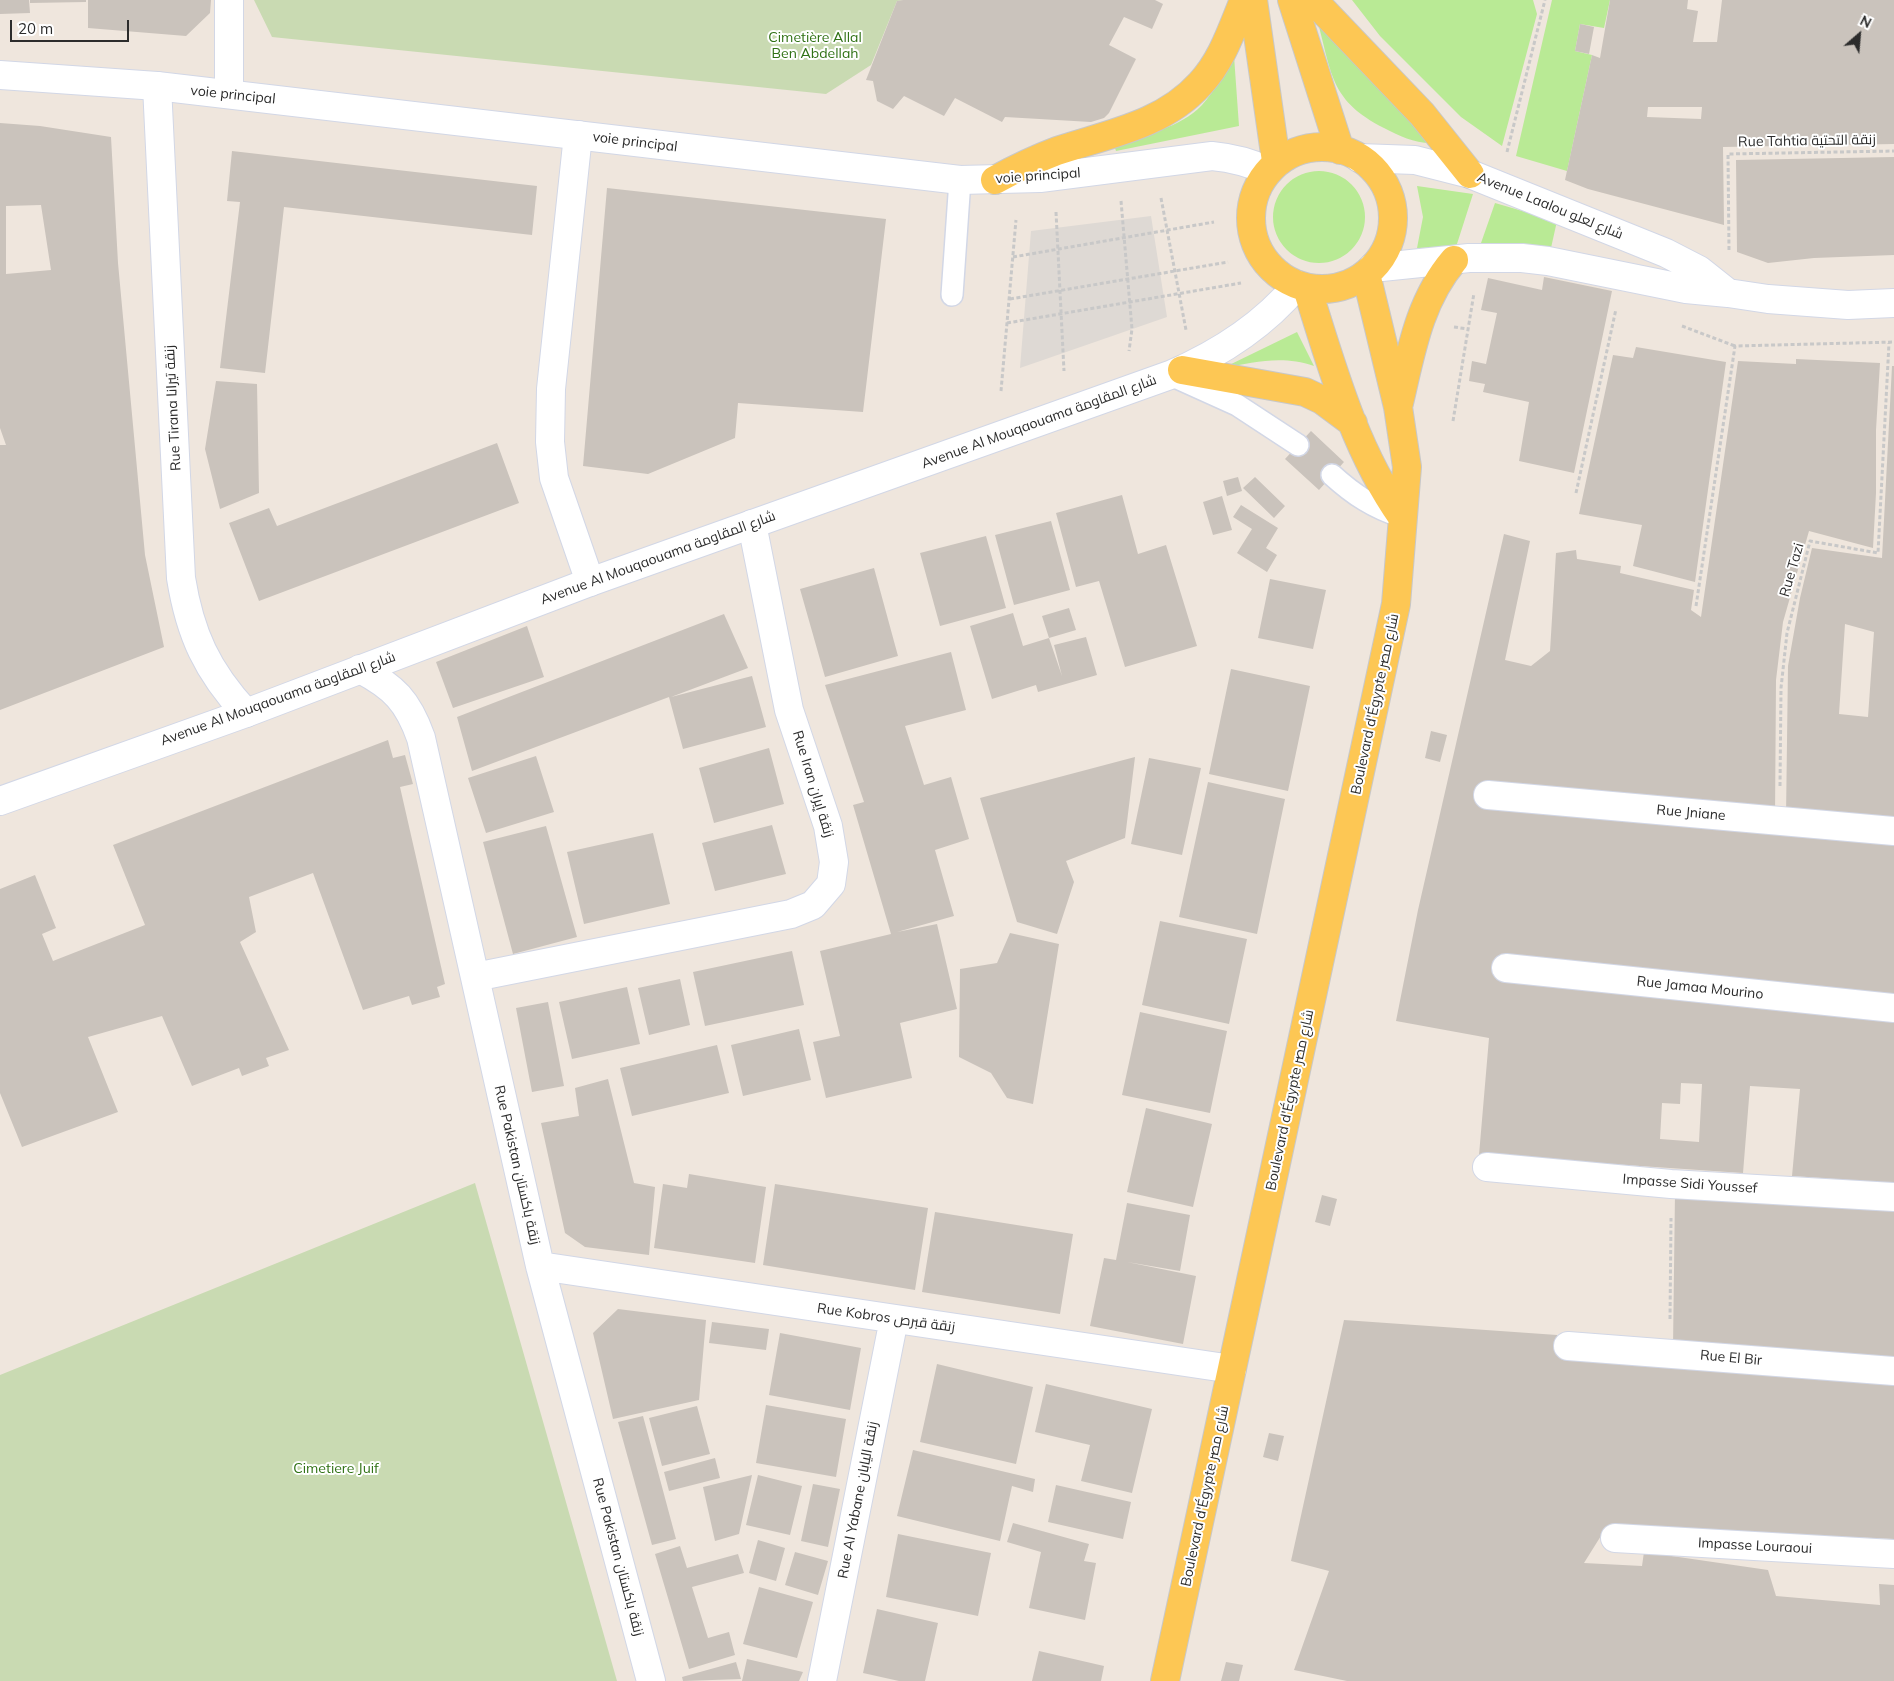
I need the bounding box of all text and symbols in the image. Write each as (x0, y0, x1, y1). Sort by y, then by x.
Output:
scale bar (12, 10, 131, 42)
north arrow (1834, 10, 1884, 60)
text: N (1857, 11, 1875, 32)
text: 20 m (18, 19, 53, 38)
park label: Cimetière Allal Ben Abdellah (768, 30, 862, 62)
street label: voie principal (190, 82, 276, 108)
street label: voie principal (592, 128, 678, 156)
street label: Rue Tahtia زنقة التحتية (1738, 131, 1876, 151)
street label: voie principal (995, 165, 1081, 187)
street label: Avenue Laalou شارع لعلو (1475, 169, 1625, 243)
street label: Rue Tirana زنقة تيرانا (161, 344, 185, 472)
street label: Avenue Al Mouqaouama شارع المقاومة (919, 372, 1159, 472)
street label: Avenue Al Mouqaouama شارع المقاومة (538, 508, 778, 608)
street label: Rue Tazi (1776, 541, 1808, 599)
street label: Boulevard d'Égypte شارع مصر (1348, 612, 1402, 796)
street label: Avenue Al Mouqaouama شارع المقاومة (158, 649, 398, 749)
street label: Rue Iran زنقة إيران (789, 729, 837, 839)
street label: Rue Jniane (1656, 802, 1726, 824)
street label: Rue Jamaa Mourino (1636, 973, 1764, 1003)
street label: Boulevard d'Égypte شارع مصر (1263, 1008, 1317, 1192)
street label: Rue Pakistan زنقة باكستان (490, 1084, 544, 1246)
street label: Impasse Sidi Youssef (1622, 1171, 1758, 1197)
street label: Rue Kobros زنقة قبرص (816, 1300, 956, 1336)
street label: Rue El Bir (1699, 1347, 1763, 1369)
street label: Boulevard d'Égypte شارع مصر (1178, 1404, 1232, 1588)
street label: Rue Al Yabane زنقة اليابان (835, 1420, 881, 1580)
park label: Cimetiere Juif (293, 1461, 379, 1477)
street label: Rue Pakistan زنقة باكستان (589, 1476, 647, 1638)
street label: Impasse Louraoui (1697, 1535, 1813, 1557)

